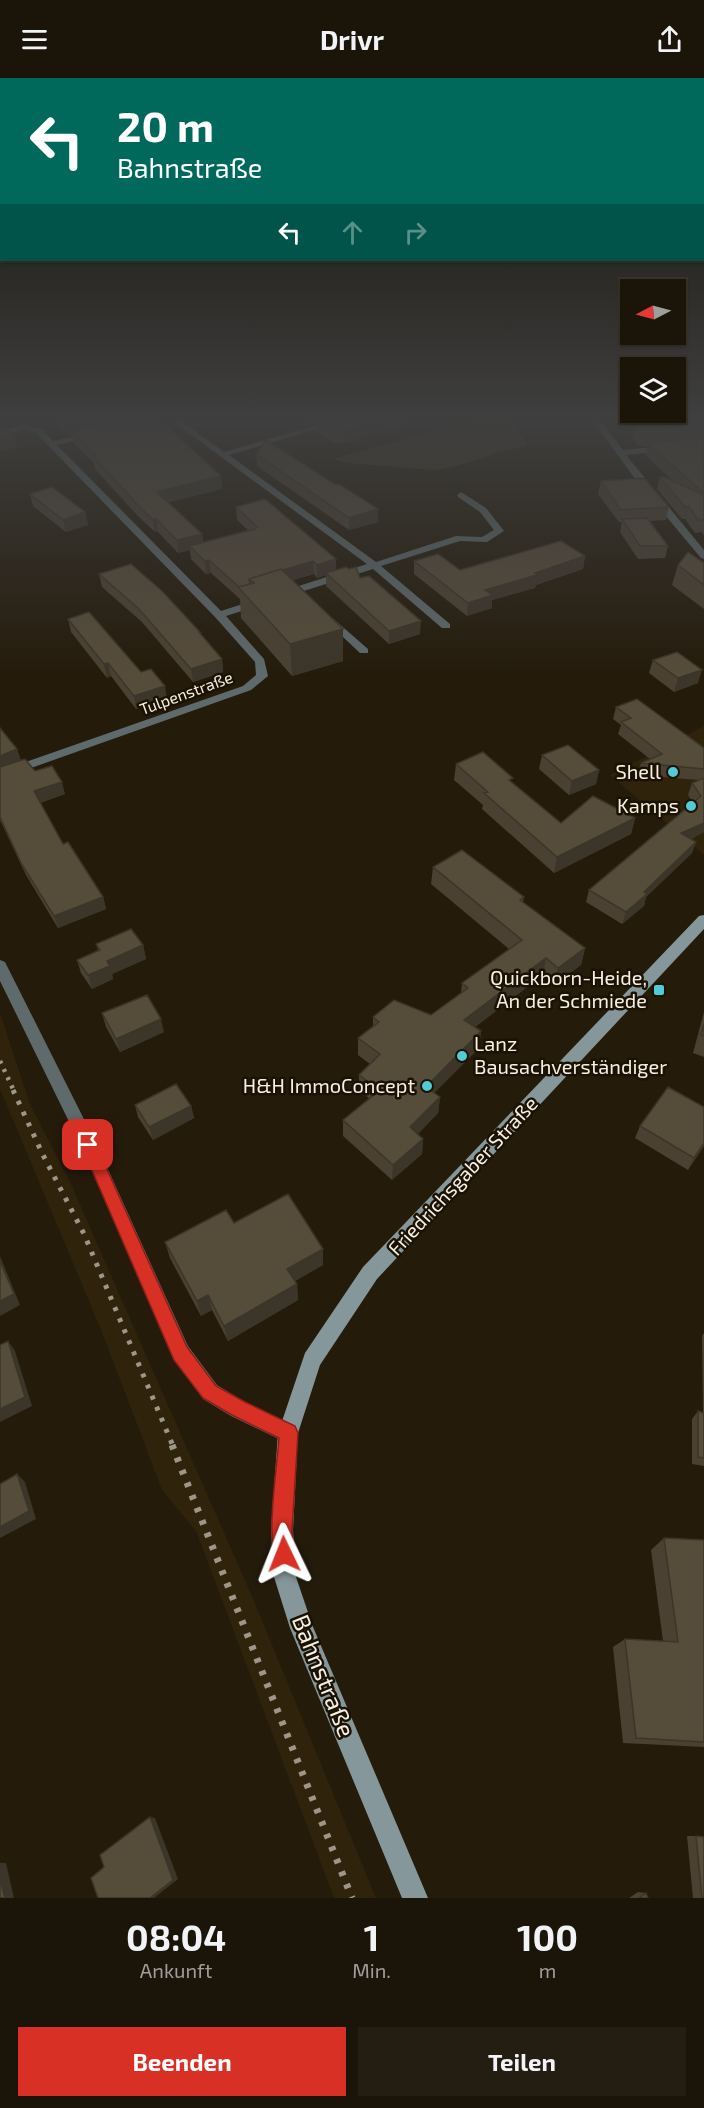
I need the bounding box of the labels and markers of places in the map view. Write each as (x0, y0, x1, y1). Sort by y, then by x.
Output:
place label: Shell (616, 759, 661, 783)
marker: Shell (666, 765, 680, 779)
place label: Kamps (617, 793, 679, 817)
marker: Kamps (684, 799, 698, 813)
place label: Quickborn-Heide, An der Schmiede (490, 965, 647, 1012)
marker: Quickborn-Heide, An der Schmiede (652, 983, 666, 997)
place label: Lanz Bausachverständiger (474, 1031, 667, 1078)
marker: Lanz Bausachverständiger (455, 1049, 469, 1063)
place label: H&H ImmoConcept (243, 1073, 415, 1097)
marker: H&H ImmoConcept (420, 1079, 434, 1093)
pin (62, 1119, 113, 1170)

